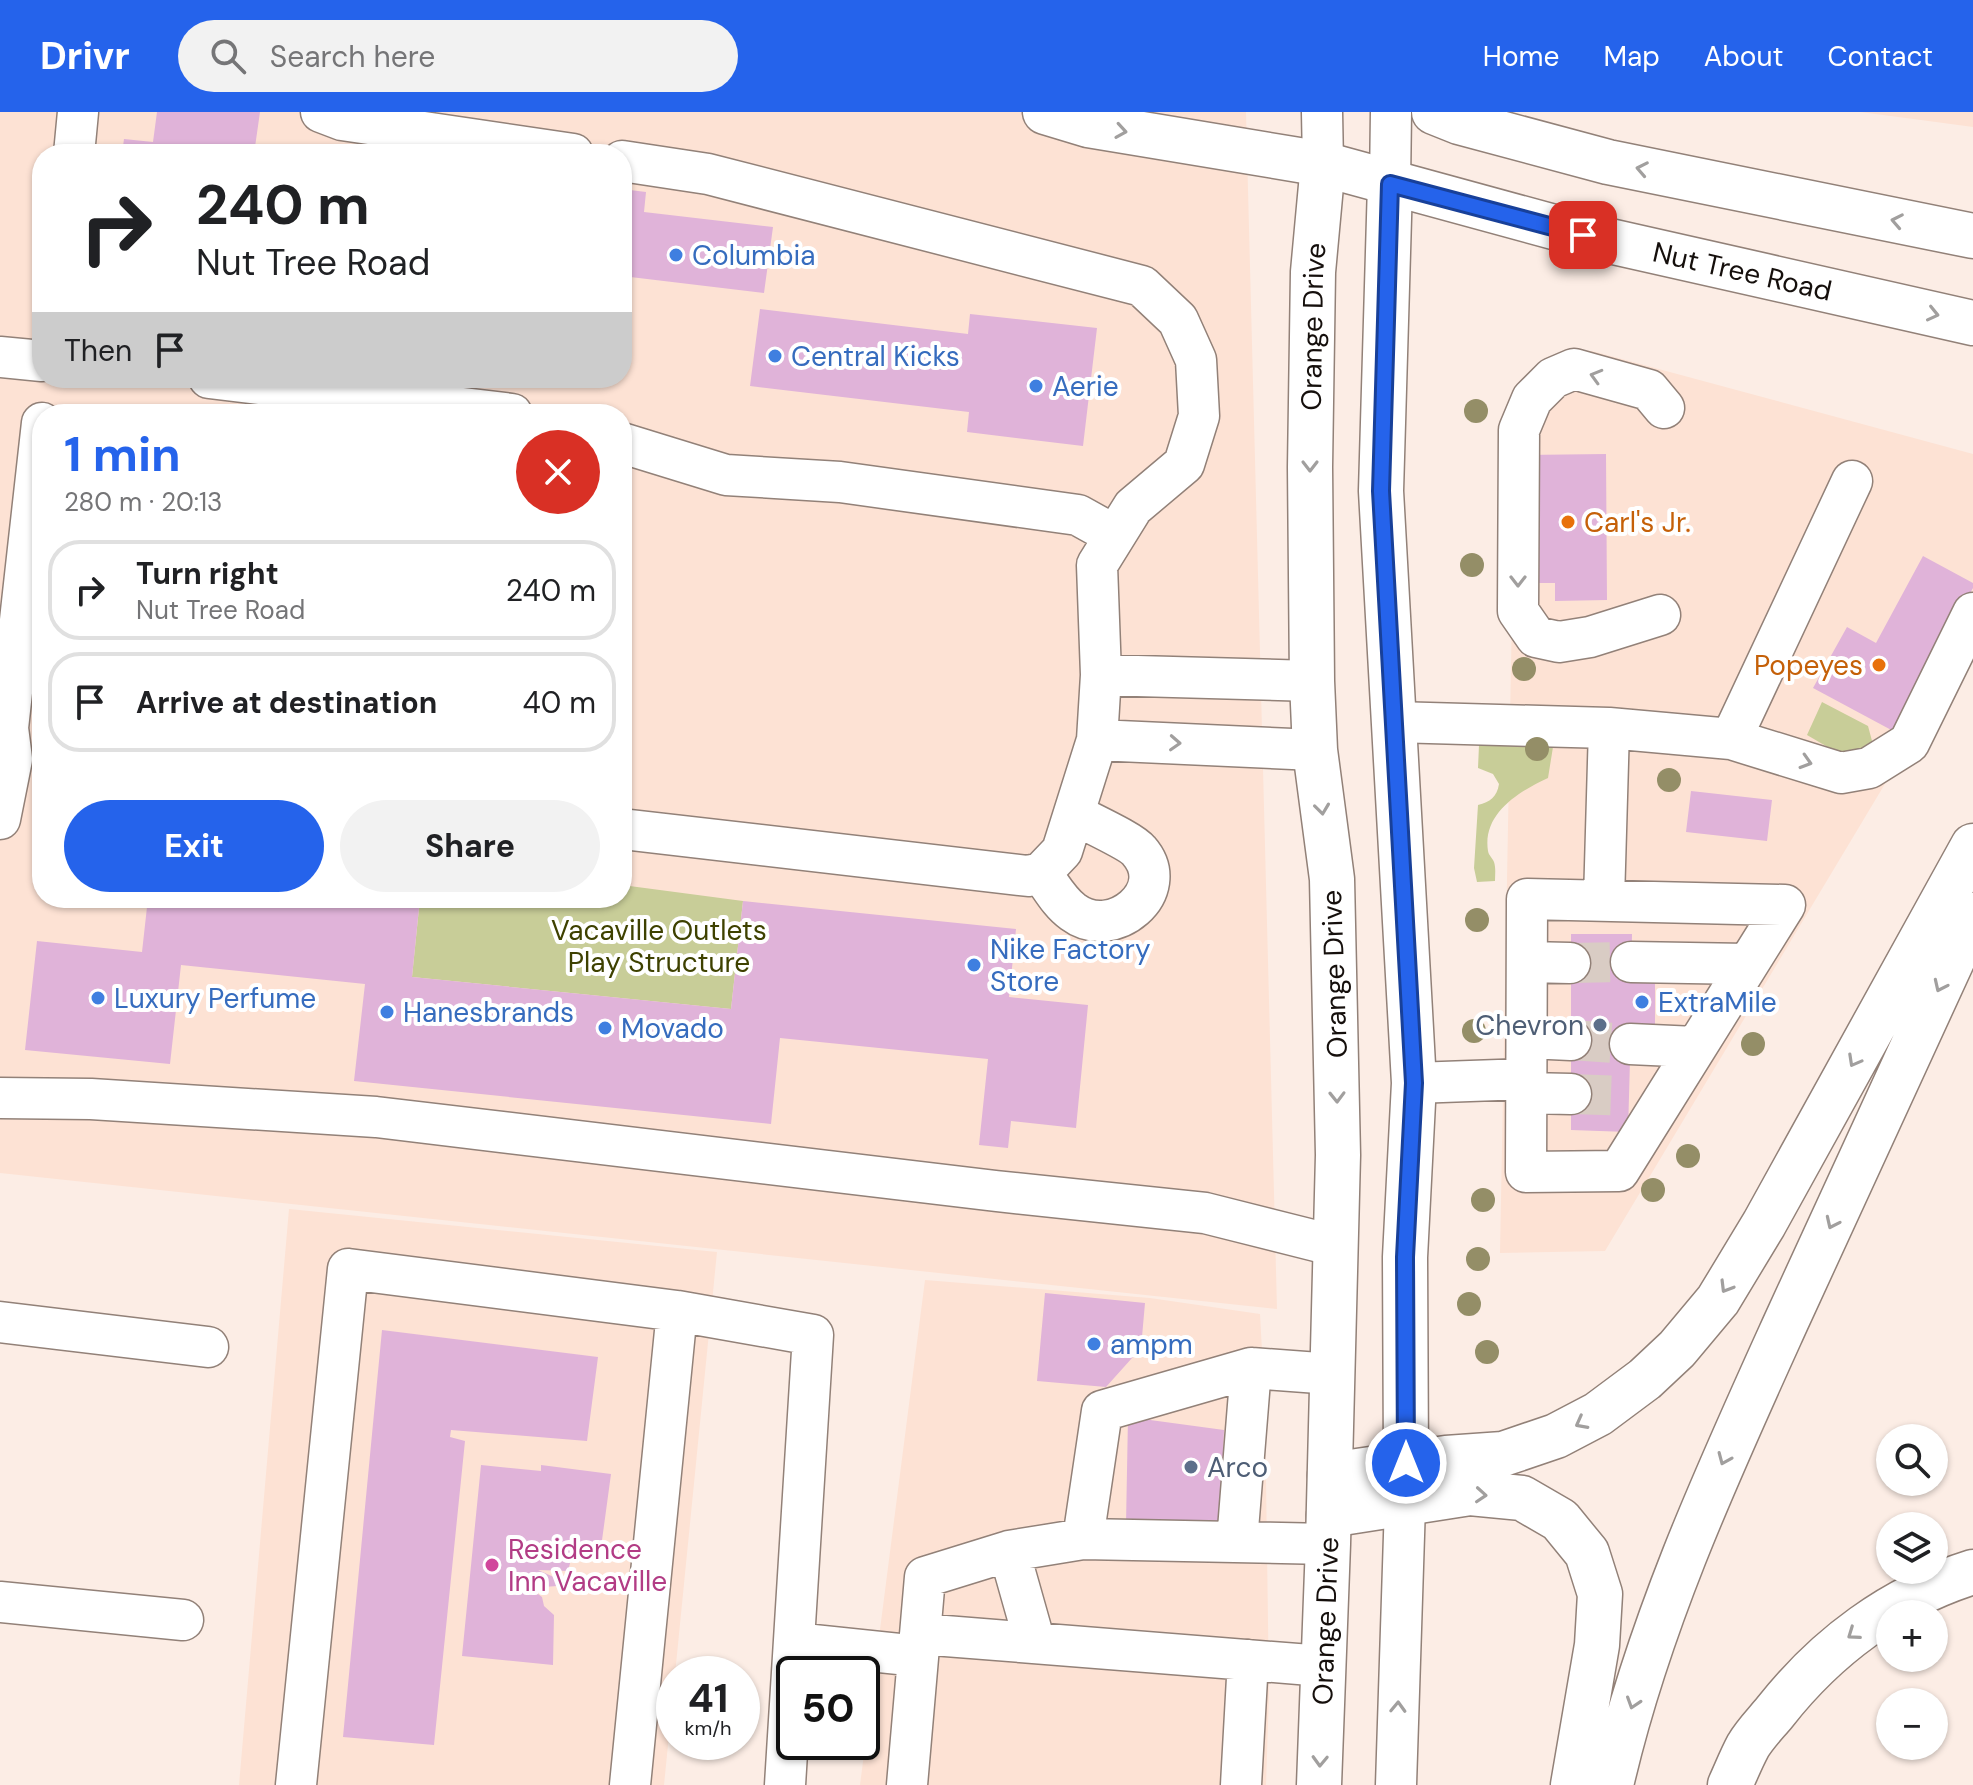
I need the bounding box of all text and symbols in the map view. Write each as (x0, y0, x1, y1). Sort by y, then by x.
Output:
search box (178, 20, 738, 92)
text: Drivr (40, 31, 130, 81)
icon: search (206, 34, 250, 78)
text: Search here (270, 37, 435, 76)
text: Home (1483, 38, 1559, 75)
text: Map (1603, 38, 1660, 75)
text: About (1704, 38, 1783, 75)
text: Contact (1827, 38, 1933, 75)
one-way arrow (1114, 121, 1128, 138)
one-way arrow (1635, 161, 1649, 178)
text: 240 m (196, 168, 370, 241)
icon: right (64, 176, 168, 280)
pin (1549, 201, 1617, 269)
icon: arrive (1561, 213, 1605, 257)
one-way arrow (1890, 213, 1903, 230)
street label: Nut Tree Road (1649, 233, 1835, 310)
place label: Columbia (692, 237, 815, 274)
text: Nut Tree Road (196, 239, 430, 286)
street label: Orange Drive (1293, 241, 1335, 411)
marker: Columbia (667, 246, 685, 264)
one-way arrow (1925, 305, 1939, 322)
icon: arrive (148, 328, 192, 372)
text: Then (64, 331, 132, 370)
place label: Central Kicks (791, 338, 960, 375)
marker: Central Kicks (766, 347, 784, 365)
place label: Aerie (1052, 368, 1119, 405)
one-way arrow (1589, 368, 1603, 385)
marker: Aerie (1027, 377, 1045, 395)
text: 1 min (64, 423, 181, 486)
button: close (516, 430, 600, 514)
one-way arrow (1301, 460, 1319, 473)
text: 280 m · 20:13 (64, 485, 222, 519)
place label: Carl's Jr. (1584, 504, 1691, 541)
marker: Carl's Jr. (1559, 513, 1577, 531)
text: Turn right (136, 554, 279, 593)
icon: right (68, 568, 112, 612)
text: 240 m (506, 571, 596, 610)
one-way arrow (1509, 575, 1527, 588)
text: Nut Tree Road (136, 593, 305, 627)
place label: Popeyes (1754, 647, 1863, 684)
marker: Popeyes (1870, 656, 1888, 674)
icon: arrive (68, 680, 112, 724)
text: Arrive at destination (136, 683, 437, 722)
text: 40 m (523, 683, 596, 722)
one-way arrow (1169, 735, 1182, 752)
one-way arrow (1798, 753, 1812, 769)
button: Exit (64, 800, 324, 892)
button: Share (340, 800, 600, 892)
one-way arrow (1314, 803, 1331, 816)
street label: Orange Drive (1313, 889, 1356, 1059)
park label: Vacaville Outlets Play Structure (551, 912, 767, 981)
place label: Nike Factory Store (990, 931, 1151, 1000)
marker: Nike Factory Store (965, 956, 983, 974)
one-way arrow (1934, 978, 1950, 993)
place label: Luxury Perfume (114, 980, 316, 1017)
place label: ExtraMile (1658, 984, 1777, 1021)
marker: Luxury Perfume (89, 989, 107, 1007)
marker: ExtraMile (1633, 993, 1651, 1011)
place label: Hanesbrands (403, 994, 574, 1031)
marker: Hanesbrands (378, 1003, 396, 1021)
place label: Chevron (1475, 1007, 1584, 1044)
place label: Movado (621, 1010, 724, 1047)
marker: Chevron (1591, 1016, 1609, 1034)
marker: Movado (596, 1019, 614, 1037)
one-way arrow (1848, 1052, 1864, 1067)
one-way arrow (1328, 1091, 1346, 1104)
one-way arrow (1826, 1214, 1842, 1229)
one-way arrow (1720, 1278, 1735, 1293)
place label: ampm (1110, 1326, 1193, 1363)
marker: ampm (1085, 1335, 1103, 1353)
one-way arrow (1574, 1413, 1589, 1429)
position arrow (1364, 1421, 1448, 1505)
map controls (1876, 1424, 1948, 1760)
button: search (1876, 1424, 1948, 1496)
place label: Arco (1207, 1449, 1268, 1486)
one-way arrow (1718, 1451, 1734, 1465)
marker: Arco (1182, 1458, 1200, 1476)
one-way arrow (1475, 1486, 1488, 1503)
button: layers (1876, 1512, 1948, 1584)
place label: Residence Inn Vacaville (508, 1531, 667, 1600)
street label: Orange Drive (1304, 1536, 1347, 1706)
marker: Residence Inn Vacaville (483, 1556, 501, 1574)
button: + (1876, 1600, 1948, 1672)
one-way arrow (1847, 1624, 1861, 1639)
speed limit sign: 50 (776, 1656, 880, 1760)
text: 41 (688, 1672, 728, 1724)
button: − (1876, 1688, 1948, 1760)
one-way arrow (1627, 1695, 1643, 1709)
one-way arrow (1390, 1700, 1407, 1713)
text: km/h (684, 1715, 732, 1741)
one-way arrow (1311, 1755, 1328, 1768)

